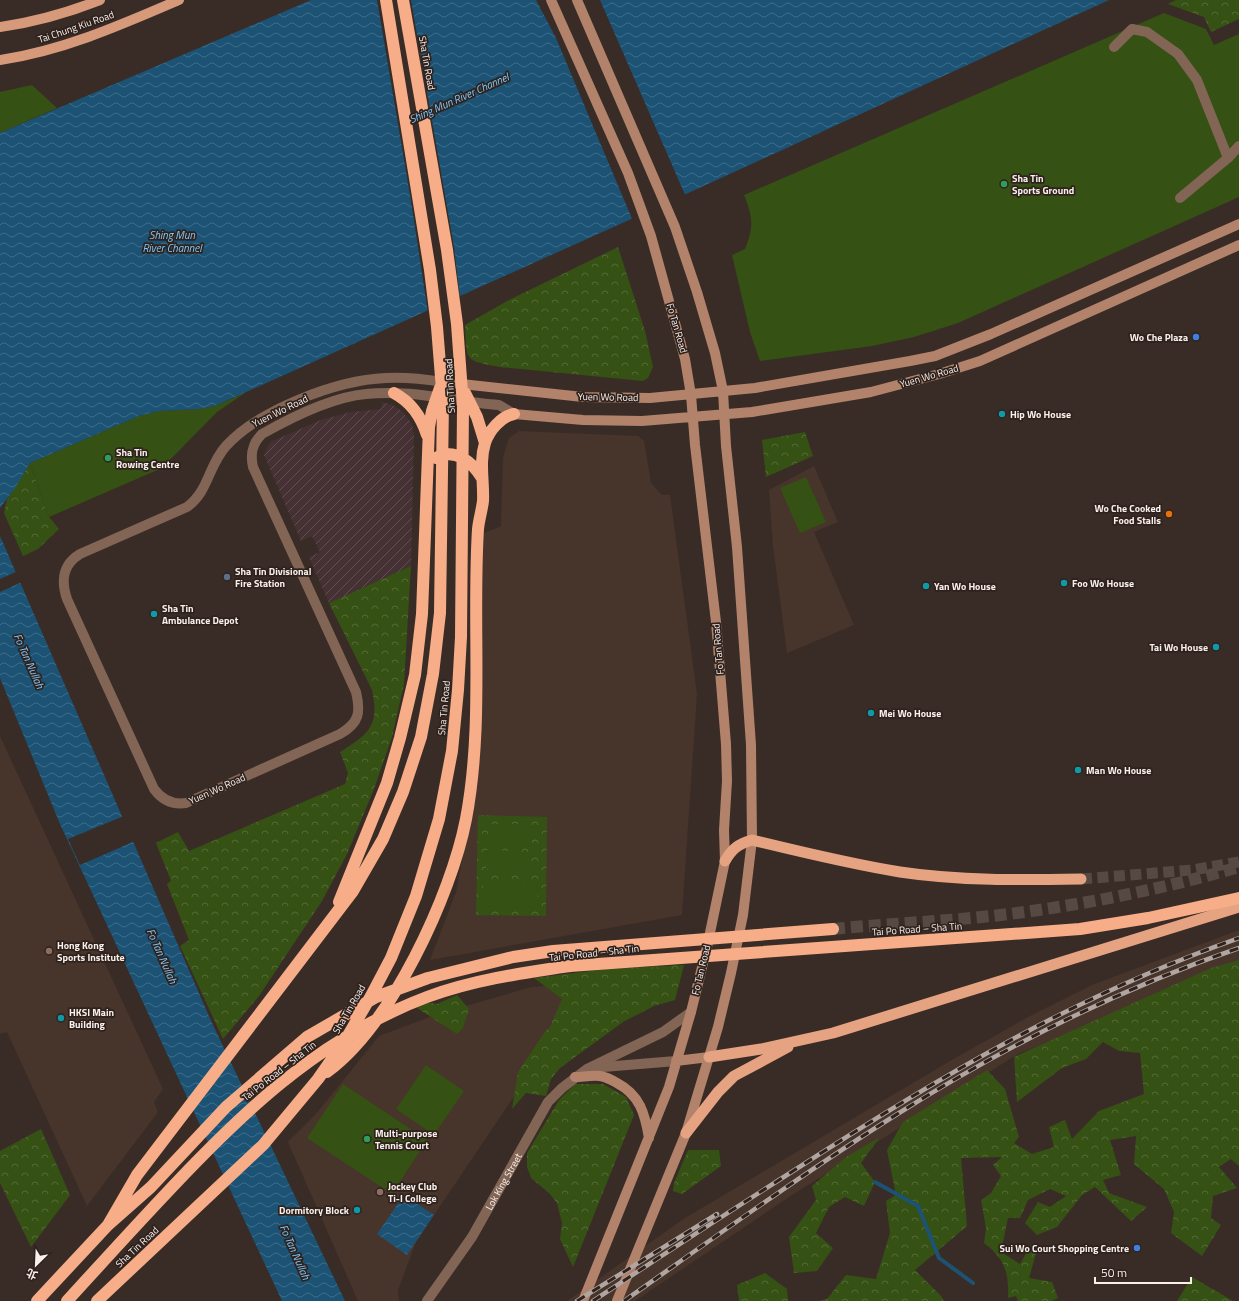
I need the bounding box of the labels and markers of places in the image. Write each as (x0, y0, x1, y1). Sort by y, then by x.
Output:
place label: Sha Tin Sports Ground (1012, 171, 1074, 198)
marker: Sha Tin Sports Ground (999, 179, 1009, 189)
place label: Wo Che Plaza (1130, 330, 1188, 345)
marker: Wo Che Plaza (1191, 332, 1201, 342)
place label: Hip Wo House (1010, 407, 1071, 422)
marker: Hip Wo House (997, 409, 1007, 419)
place label: Sha Tin Rowing Centre (116, 445, 179, 472)
marker: Sha Tin Rowing Centre (103, 453, 113, 463)
place label: Wo Che Cooked Food Stalls (1094, 501, 1161, 528)
marker: Wo Che Cooked Food Stalls (1164, 509, 1174, 519)
place label: Sha Tin Divisional Fire Station (235, 564, 312, 591)
marker: Sha Tin Divisional Fire Station (222, 572, 232, 582)
place label: Foo Wo House (1072, 576, 1134, 591)
marker: Foo Wo House (1059, 578, 1069, 588)
place label: Yan Wo House (934, 579, 996, 594)
marker: Yan Wo House (921, 581, 931, 591)
place label: Sha Tin Ambulance Depot (162, 601, 239, 628)
marker: Sha Tin Ambulance Depot (149, 609, 159, 619)
place label: Tai Wo House (1150, 640, 1208, 655)
marker: Tai Wo House (1211, 642, 1221, 652)
place label: Mei Wo House (879, 706, 941, 721)
marker: Mei Wo House (866, 708, 876, 718)
place label: Man Wo House (1086, 763, 1151, 778)
marker: Man Wo House (1073, 765, 1083, 775)
place label: Hong Kong Sports Institute (57, 938, 125, 965)
marker: Hong Kong Sports Institute (44, 946, 54, 956)
place label: HKSI Main Building (69, 1005, 114, 1032)
marker: HKSI Main Building (56, 1013, 66, 1023)
place label: Multi-purpose Tennis Court (375, 1126, 437, 1153)
marker: Multi-purpose Tennis Court (362, 1134, 372, 1144)
place label: Jockey Club Ti-I College (388, 1179, 438, 1206)
marker: Jockey Club Ti-I College (375, 1187, 385, 1197)
place label: Dormitory Block (279, 1203, 350, 1218)
marker: Dormitory Block (352, 1205, 362, 1215)
place label: Sui Wo Court Shopping Centre (1000, 1241, 1129, 1256)
marker: Sui Wo Court Shopping Centre (1132, 1243, 1142, 1253)

